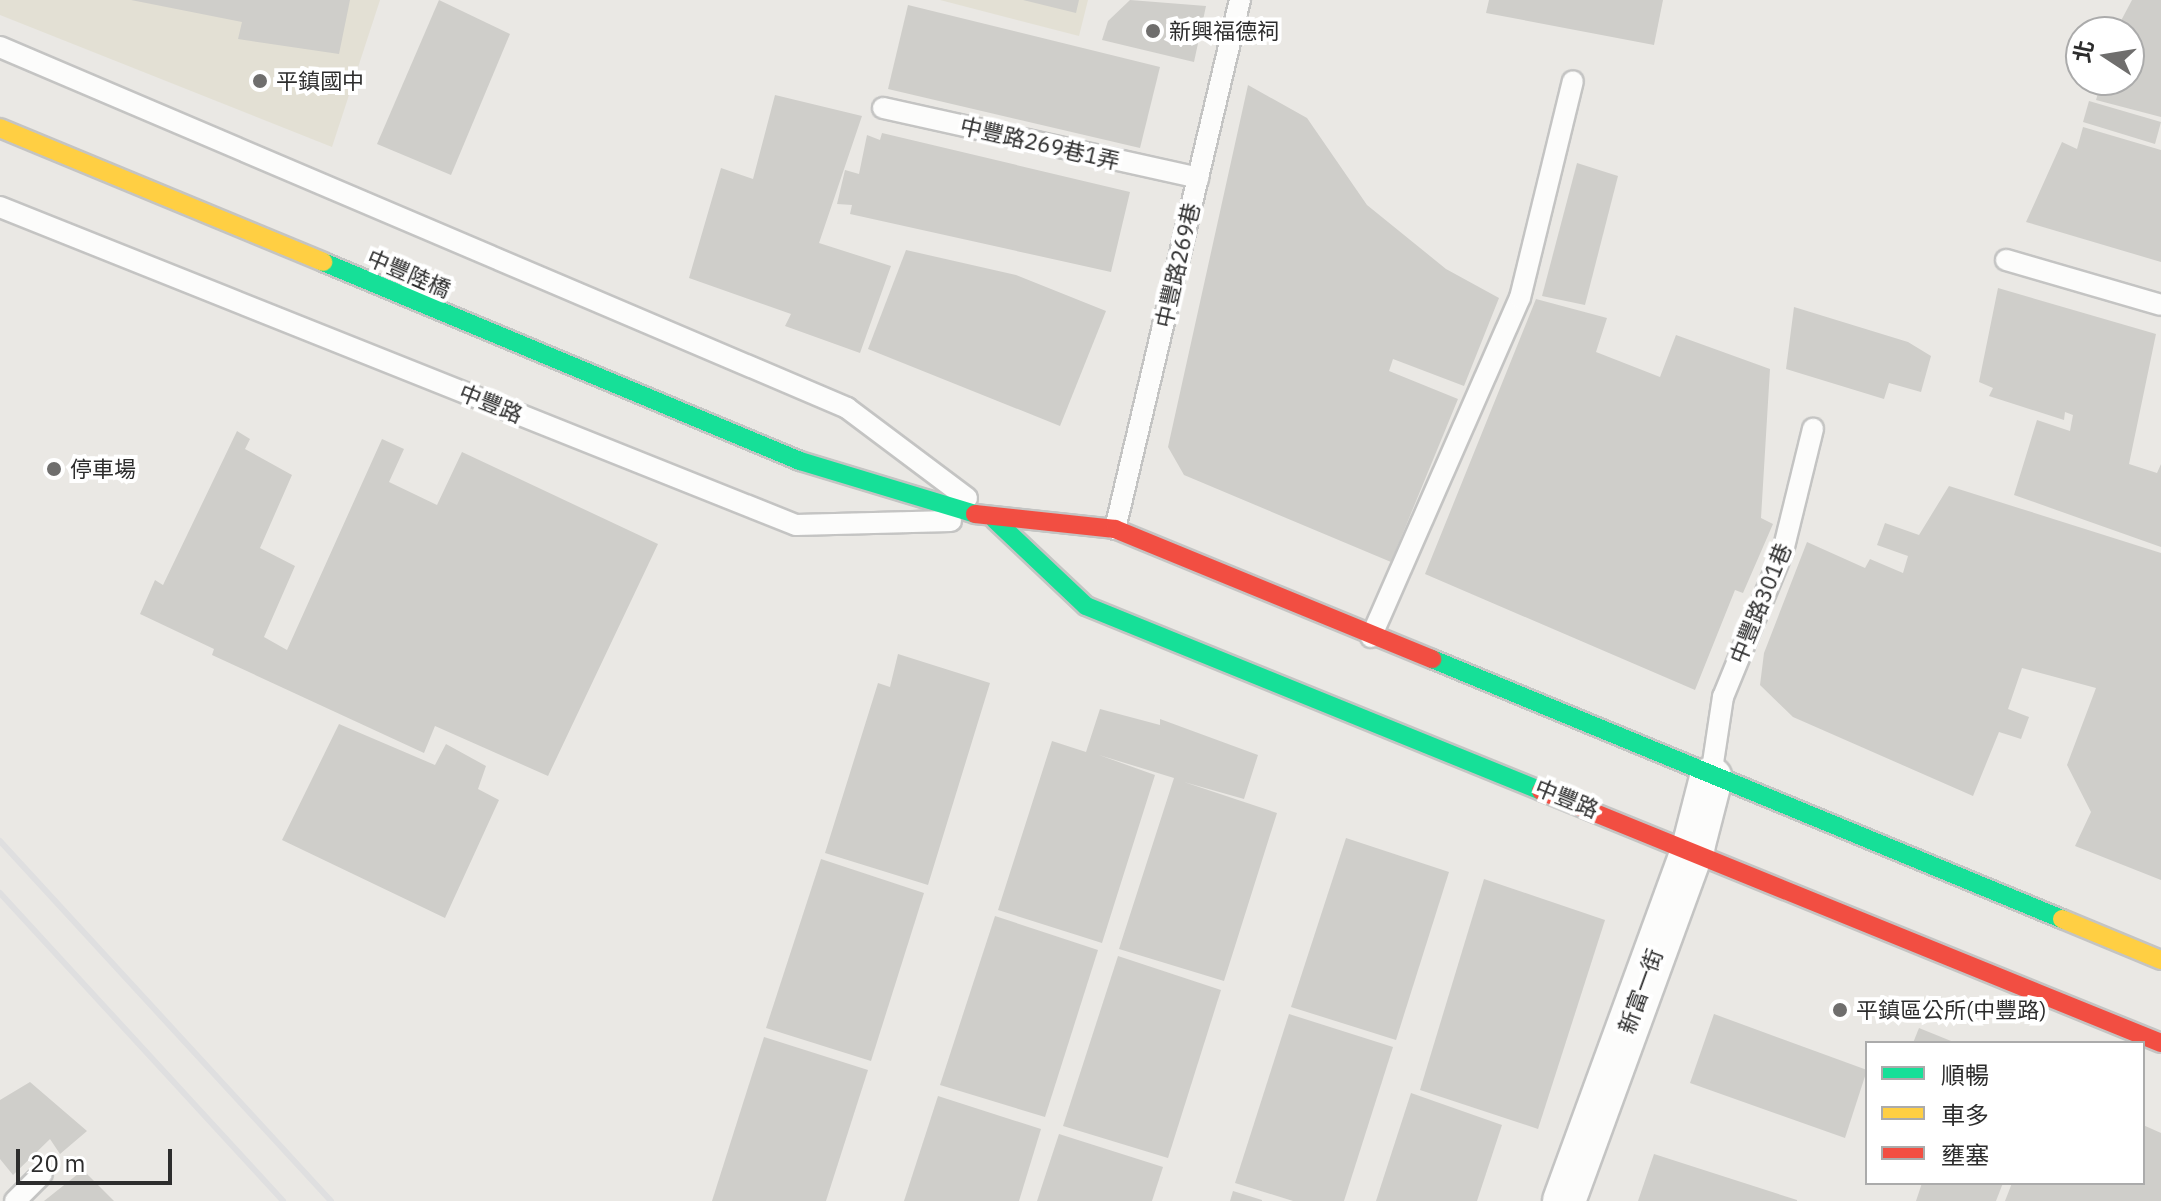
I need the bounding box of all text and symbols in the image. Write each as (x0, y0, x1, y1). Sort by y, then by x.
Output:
north arrow (2065, 16, 2145, 96)
place label: 新興福德祠 (1169, 18, 1279, 44)
marker: 新興福德祠 (1144, 22, 1162, 40)
text: 北 (2067, 38, 2099, 65)
place label: 平鎮國中 (276, 68, 364, 94)
marker: 平鎮國中 (251, 72, 269, 90)
street label: 中豐路269巷1弄 (958, 112, 1122, 174)
street label: 中豐路269巷 (1150, 200, 1204, 330)
street label: 中豐陸橋 (363, 244, 455, 302)
street label: 中豐路 (455, 378, 527, 428)
place label: 停車場 (70, 456, 136, 482)
marker: 停車場 (45, 460, 63, 478)
street label: 中豐路301巷 (1724, 539, 1796, 667)
street label: 中豐路 (1531, 773, 1603, 823)
street label: 新富一街 (1613, 945, 1667, 1037)
place label: 平鎮區公所(中豐路) (1856, 997, 2047, 1023)
marker: 平鎮區公所(中豐路) (1831, 1001, 1849, 1019)
legend (1865, 1041, 2145, 1185)
text: 順暢 (1941, 1059, 1989, 1091)
text: 車多 (1941, 1099, 1989, 1131)
scale bar (20, 1133, 176, 1183)
text: 壅塞 (1941, 1139, 1989, 1171)
text: 20 m (30, 1147, 85, 1179)

